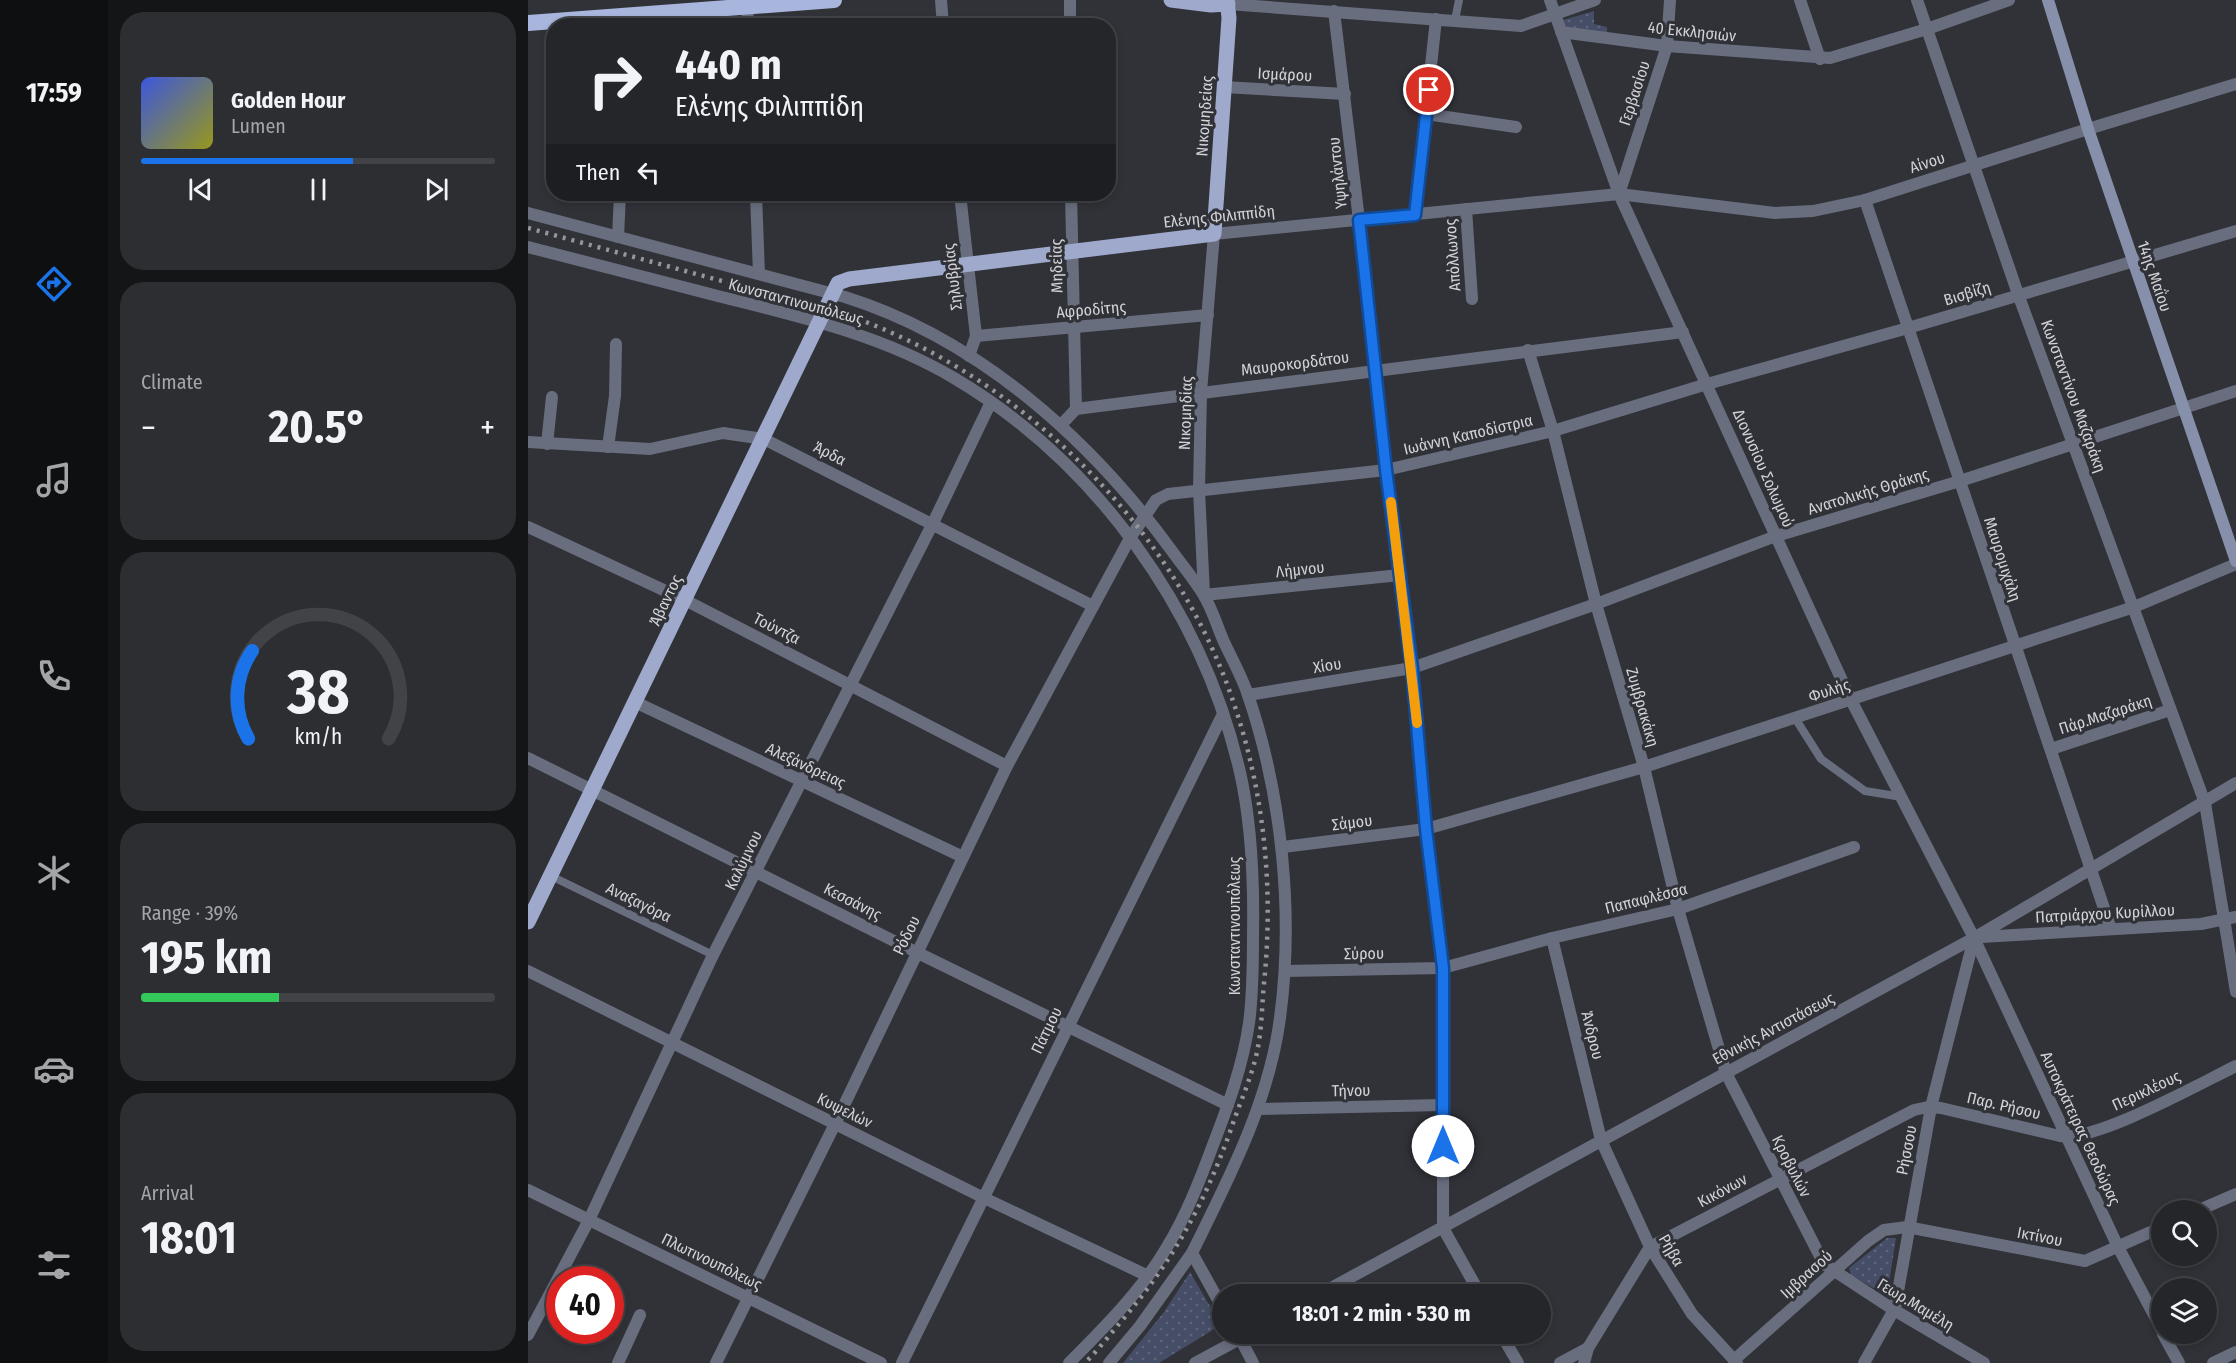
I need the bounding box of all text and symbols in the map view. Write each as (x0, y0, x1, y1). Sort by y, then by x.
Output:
street label: 40 Εκκλησιών (1647, 17, 1737, 46)
text: 440 m (675, 40, 782, 90)
icon: right (576, 42, 654, 120)
street label: Γερβασίου (1615, 58, 1654, 128)
street label: Ισμάρου (1257, 64, 1313, 85)
pin (1403, 64, 1454, 115)
icon: arrive (1412, 73, 1445, 106)
street label: Νικομηδείας (1192, 75, 1217, 157)
text: 17:59 (26, 77, 82, 109)
text: Golden Hour (231, 87, 345, 114)
text: Ελένης Φιλιππίδη (675, 91, 864, 123)
text: Lumen (231, 114, 286, 138)
street label: Υψηλάντου (1324, 136, 1351, 210)
street label: Αίνου (1907, 148, 1947, 177)
icon: left (632, 156, 665, 189)
text: Then (576, 159, 620, 186)
icon: previous (184, 173, 217, 206)
icon: pause (302, 173, 335, 206)
icon: next (420, 173, 453, 206)
street label: Ελένης Φιλιππίδη (1162, 201, 1276, 232)
street label: Απόλλωνος (1440, 218, 1464, 292)
street label: 14ης Μαΐου (2134, 238, 2175, 314)
street label: Μηδείας (1047, 239, 1066, 293)
street label: Σηλυβρίας (939, 242, 966, 311)
icon: directions (33, 263, 75, 305)
street label: Κωνσταντινουπόλεως (726, 274, 866, 329)
street label: Βισβίζη (1941, 277, 1993, 310)
street label: Αφροδίτης (1055, 297, 1127, 322)
street label: Κωνσταντίνου Μαζαράκη (2037, 317, 2110, 475)
street label: Μαυροκορδάτου (1240, 347, 1350, 380)
text: Climate (141, 370, 203, 394)
street label: Νικομηδίας (1175, 375, 1196, 450)
text: 20.5° (268, 400, 367, 454)
street label: Διονυσίου Σολωμού (1729, 406, 1798, 530)
text: − (141, 408, 156, 448)
text: + (480, 408, 495, 448)
street label: Ιωάννη Καποδίστρια (1402, 410, 1535, 459)
street label: Άρδα (810, 437, 849, 470)
icon: music (33, 459, 75, 501)
street label: Ανατολικής Θράκης (1805, 464, 1931, 519)
street label: Μαυρομιχάλη (1980, 514, 2025, 604)
street label: Λήμνου (1275, 557, 1325, 582)
street label: Άβαντος (645, 571, 686, 629)
street label: Τούντζα (750, 609, 803, 648)
street label: Χίου (1312, 654, 1343, 677)
icon: phone (33, 655, 75, 697)
text: 38 (286, 655, 349, 730)
street label: Ζυμβρακάκη (1622, 665, 1663, 749)
street label: Φυλής (1806, 675, 1852, 706)
street label: Πάρ.Μαζαράκη (2056, 691, 2154, 738)
text: km/h (294, 724, 342, 750)
street label: Αλεξάνδρειας (763, 739, 849, 792)
street label: Σάμου (1331, 811, 1373, 834)
street label: Καλύμνου (721, 827, 766, 893)
icon: climate (33, 852, 75, 894)
street label: Κωνσταντινουπόλεως (1225, 856, 1244, 995)
street label: Αναξαγόρα (603, 878, 675, 926)
street label: Κεσσάνης (821, 879, 885, 924)
street label: Παπαφλέσσα (1603, 879, 1689, 918)
street label: Πατριάρχου Κυρίλλου (2035, 900, 2175, 927)
text: Range · 39% (141, 901, 238, 925)
street label: Ρόδου (889, 913, 924, 958)
text: 195 km (141, 931, 272, 985)
street label: Σύρου (1344, 944, 1384, 963)
street label: Εθνικής Αντιστάσεως (1709, 988, 1838, 1069)
street label: Πάτμου (1027, 1004, 1066, 1057)
street label: Άνδρου (1577, 1009, 1608, 1061)
icon: car (33, 1048, 75, 1090)
street label: Αυτοκράτειρας Θεοδώρας (2037, 1048, 2125, 1208)
street label: Περικλέους (2109, 1066, 2184, 1115)
street label: Τήνου (1331, 1081, 1371, 1100)
street label: Παρ. Ρήσου (1965, 1088, 2043, 1123)
street label: Κυψελών (814, 1089, 876, 1132)
position arrow (1411, 1114, 1475, 1178)
street label: Ρήσσου (1892, 1124, 1921, 1177)
street label: Κροβυλών (1768, 1132, 1815, 1200)
street label: Κικόνων (1694, 1170, 1750, 1211)
text: Arrival (141, 1181, 194, 1205)
map controls (2151, 1200, 2217, 1344)
button: search (2151, 1200, 2217, 1266)
text: 18:01 (141, 1211, 237, 1265)
street label: Ικτίνου (2016, 1223, 2064, 1250)
street label: Πλωτινουπόλεως (659, 1229, 765, 1294)
street label: Ρήβα (1655, 1231, 1688, 1270)
icon: filters (33, 1244, 75, 1286)
street label: Ιμβρασού (1776, 1246, 1836, 1303)
speed limit sign: 40 (546, 1266, 624, 1344)
street label: Γεωρ.Μαμέλη (1874, 1274, 1957, 1335)
button: layers (2151, 1278, 2217, 1344)
text: 18:01 · 2 min · 530 m (1292, 1300, 1471, 1327)

